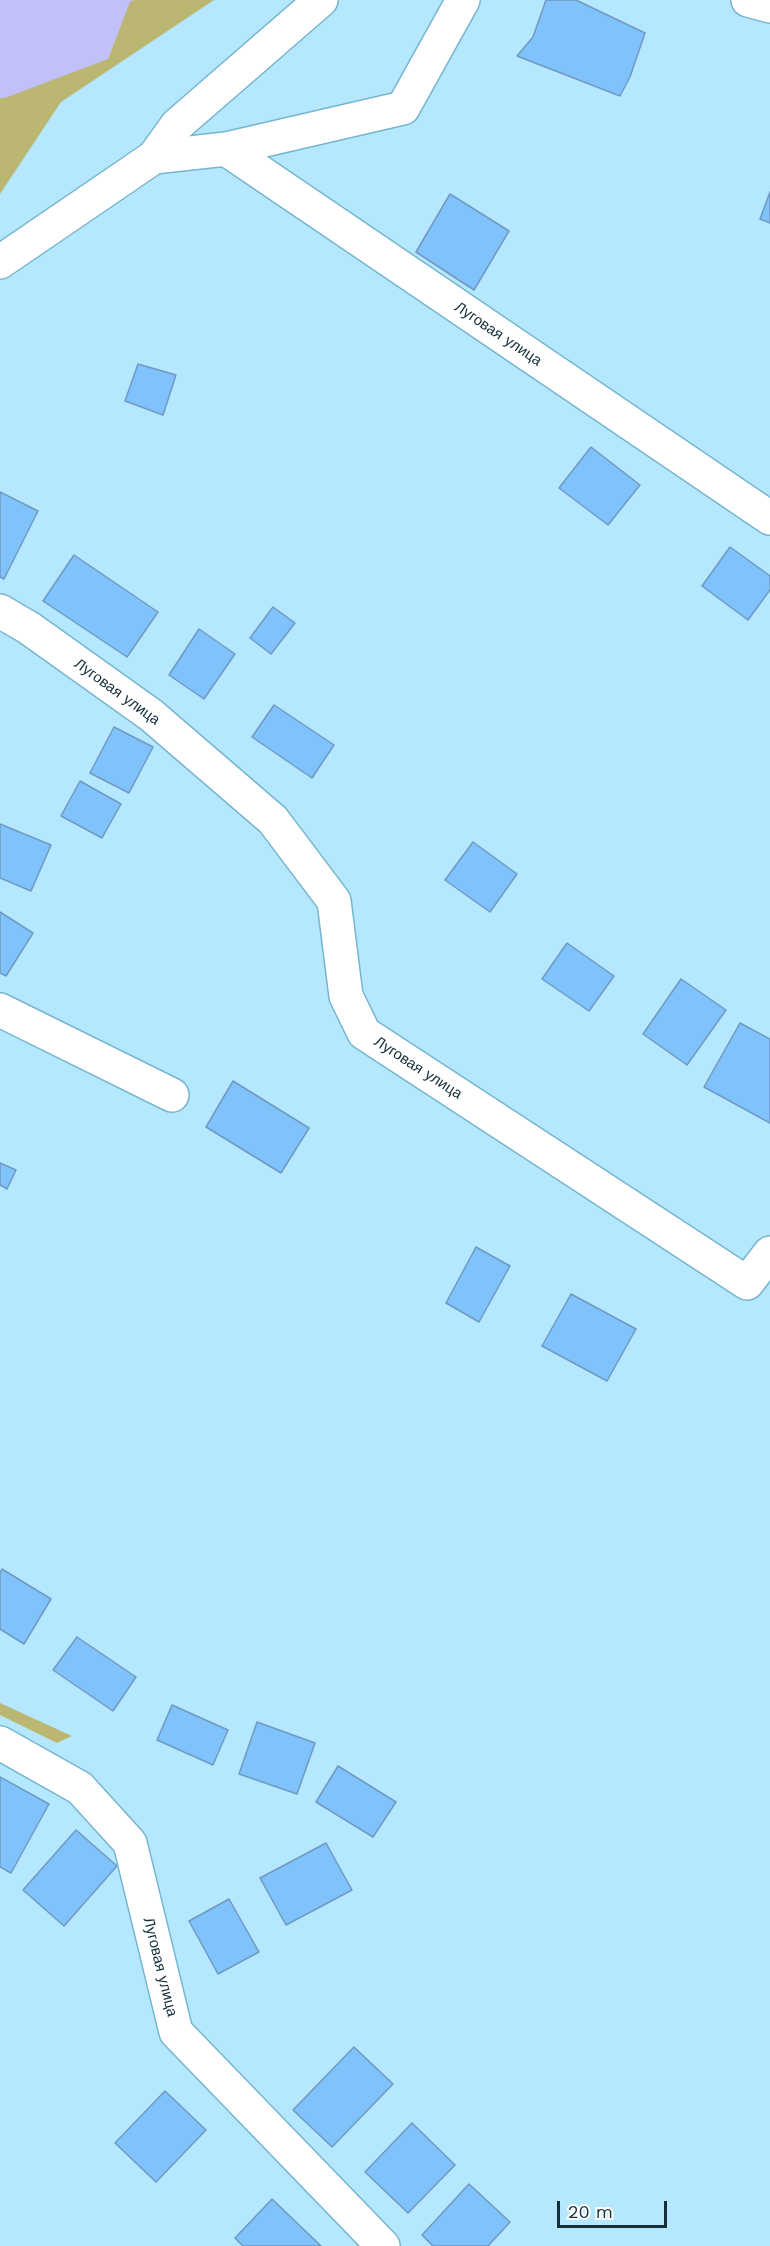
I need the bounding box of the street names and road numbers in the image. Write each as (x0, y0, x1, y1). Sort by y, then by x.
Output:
street label: Луговая улица (451, 298, 545, 370)
street label: Луговая улица (71, 655, 163, 729)
street label: Луговая улица (370, 1033, 466, 1103)
street label: Луговая улица (139, 1916, 181, 2018)

